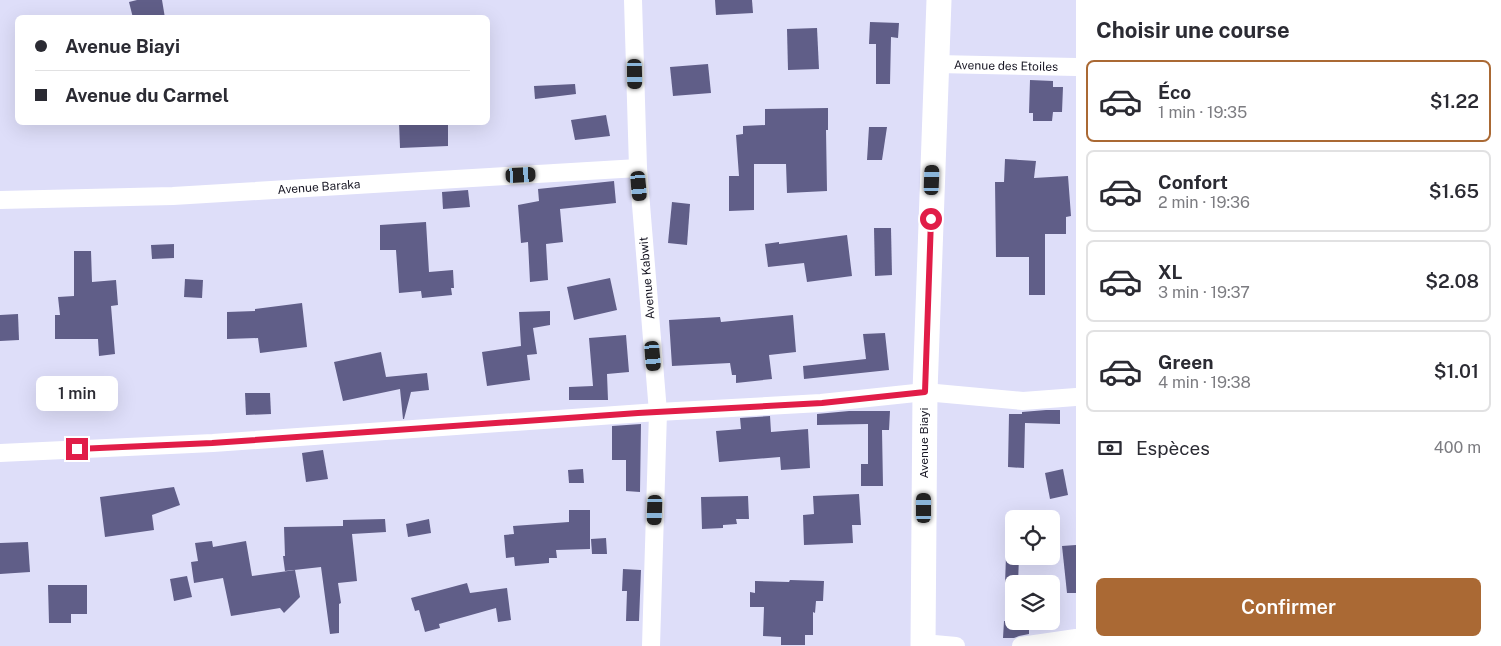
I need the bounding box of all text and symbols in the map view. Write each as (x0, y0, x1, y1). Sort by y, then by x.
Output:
text: Choisir une course (1096, 17, 1290, 43)
text: Avenue Biayi (65, 35, 180, 57)
street label: Avenue des Etoiles (954, 58, 1058, 74)
car (627, 59, 642, 89)
icon: car (1098, 79, 1143, 124)
text: Éco (1158, 81, 1191, 103)
text: Avenue du Carmel (65, 84, 229, 106)
text: $1.22 (1430, 90, 1479, 112)
text: 1 min · 19:35 (1158, 103, 1247, 122)
car (923, 165, 940, 195)
car (505, 167, 536, 183)
icon: car (1098, 169, 1143, 214)
car (630, 170, 647, 202)
text: Confort (1158, 171, 1228, 193)
street label: Avenue Baraka (277, 177, 361, 197)
text: $1.65 (1429, 180, 1479, 202)
text: 2 min · 19:36 (1158, 193, 1250, 212)
route start (920, 208, 942, 230)
street label: Avenue Kabwit (636, 236, 658, 320)
icon: car (1098, 259, 1143, 304)
text: XL (1158, 261, 1183, 283)
text: $2.08 (1425, 270, 1479, 292)
text: 3 min · 19:37 (1158, 283, 1250, 302)
car (644, 340, 661, 372)
icon: car (1098, 349, 1143, 394)
text: Green (1158, 351, 1213, 373)
text: $1.01 (1434, 360, 1479, 382)
text: 4 min · 19:38 (1158, 373, 1251, 392)
callout: 1 min (36, 376, 118, 412)
text: 1 min (58, 384, 96, 403)
street label: Avenue Biayi (917, 408, 931, 478)
icon: cash (1096, 434, 1124, 462)
text: Espèces (1136, 437, 1210, 459)
route end (66, 438, 88, 460)
text: 400 m (1434, 438, 1481, 457)
car (916, 493, 931, 523)
car (646, 495, 663, 525)
map controls (1005, 510, 1060, 630)
button: locate (1005, 510, 1060, 565)
button: layers (1005, 575, 1060, 630)
button: Confirmer (1096, 578, 1481, 636)

